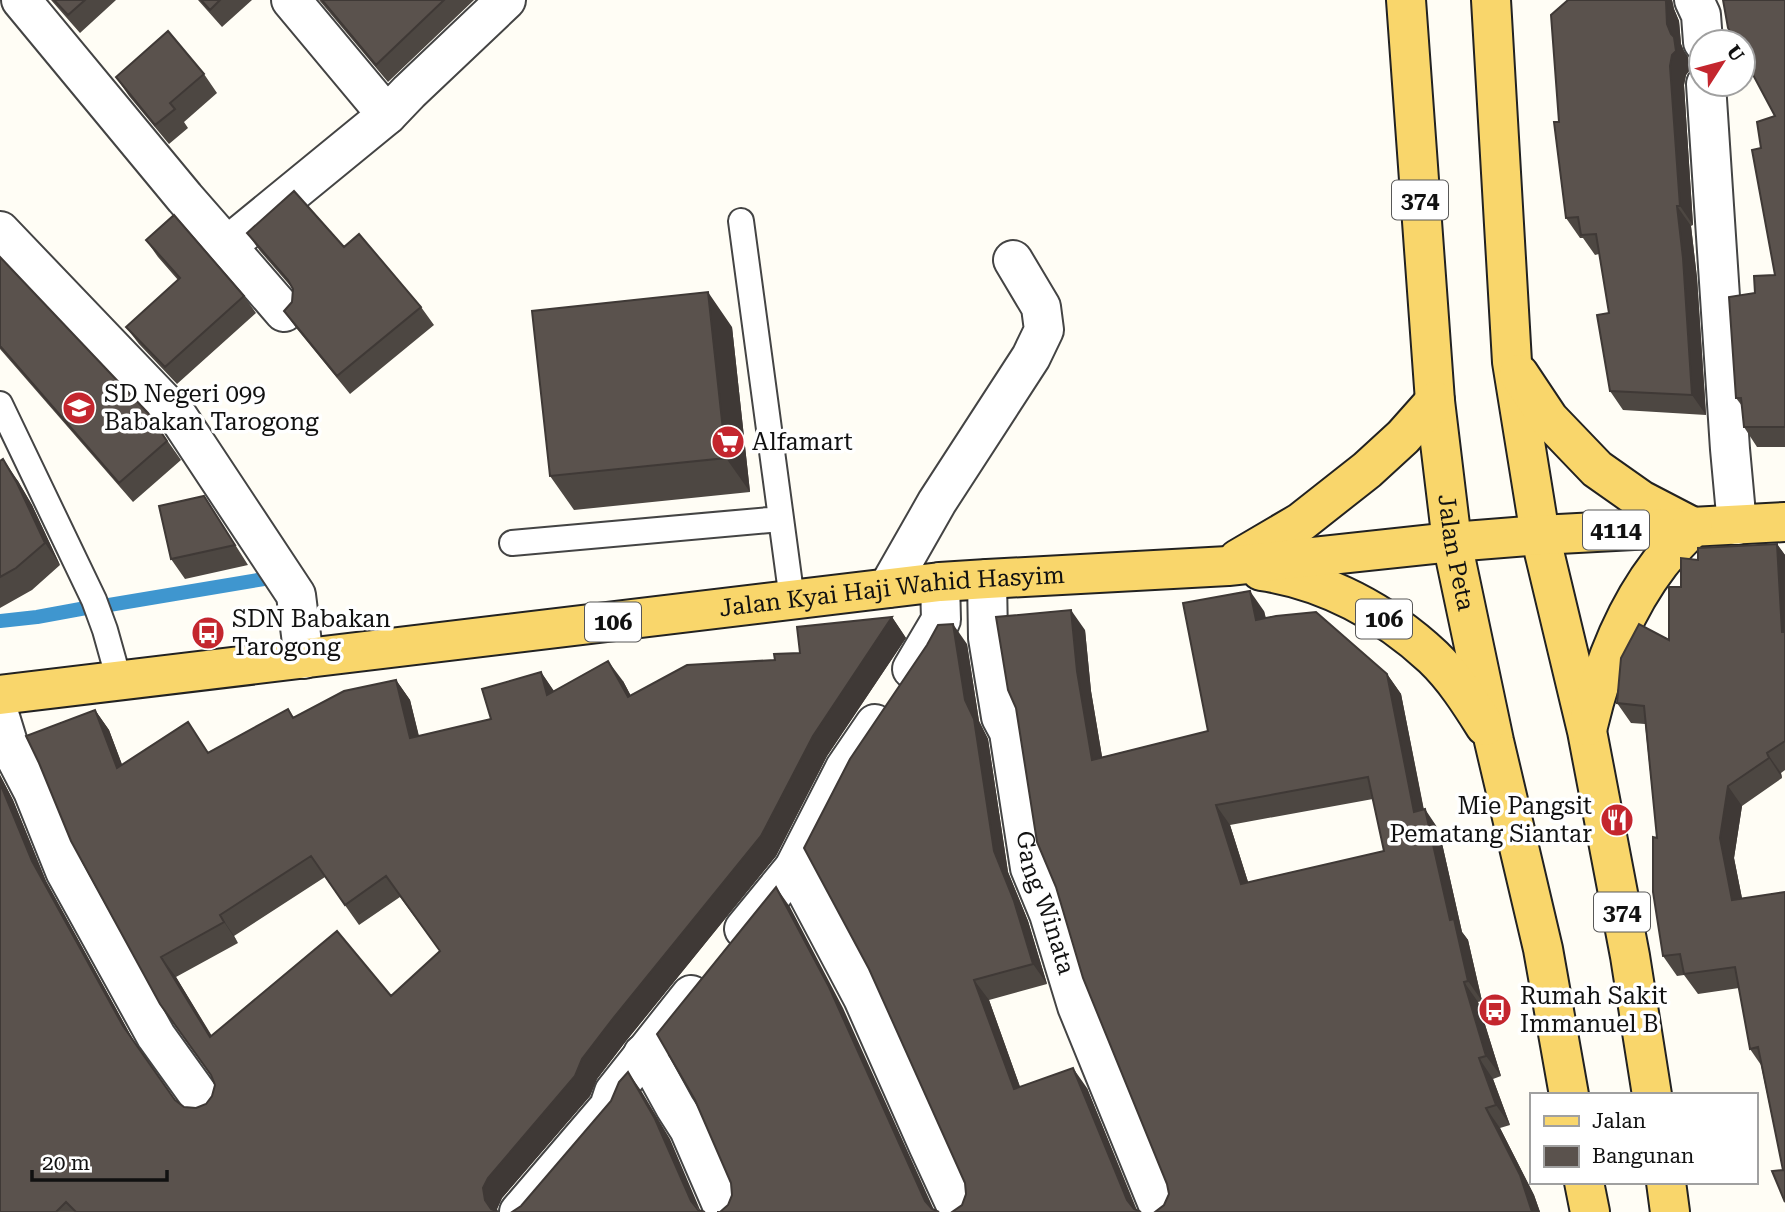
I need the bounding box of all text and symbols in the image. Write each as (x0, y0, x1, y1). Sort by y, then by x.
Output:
north arrow (1687, 28, 1757, 98)
text: U (1722, 41, 1749, 66)
road number: 374 (1392, 181, 1448, 220)
place label: SD Negeri 099 Babakan Tarogong (104, 380, 319, 436)
school or university icon: SD Negeri 099 Babakan Tarogong (60, 389, 98, 427)
supermarket icon: Alfamart (709, 423, 747, 461)
place label: Alfamart (752, 428, 853, 456)
street label: Jalan Peta (1432, 493, 1480, 613)
road number: 4114 (1583, 510, 1649, 550)
street label: Jalan Kyai Haji Wahid Hasyim (718, 561, 1065, 622)
road number: 106 (1356, 600, 1412, 638)
road number: 106 (585, 602, 641, 642)
place label: SDN Babakan Tarogong (232, 605, 391, 661)
bus stop icon: SDN Babakan Tarogong (189, 614, 227, 652)
place label: Mie Pangsit Pematang Siantar (1389, 792, 1592, 848)
restaurant icon: Mie Pangsit Pematang Siantar (1598, 801, 1636, 839)
street label: Gang Winata (1010, 829, 1081, 978)
road number: 374 (1594, 892, 1650, 931)
place label: Rumah Sakit Immanuel B (1520, 982, 1668, 1038)
bus stop icon: Rumah Sakit Immanuel B (1476, 991, 1514, 1029)
legend (1530, 1093, 1757, 1184)
text: Jalan (1592, 1109, 1647, 1133)
scale bar (32, 1138, 166, 1182)
text: Bangunan (1592, 1144, 1695, 1168)
text: 20 m (42, 1151, 90, 1175)

